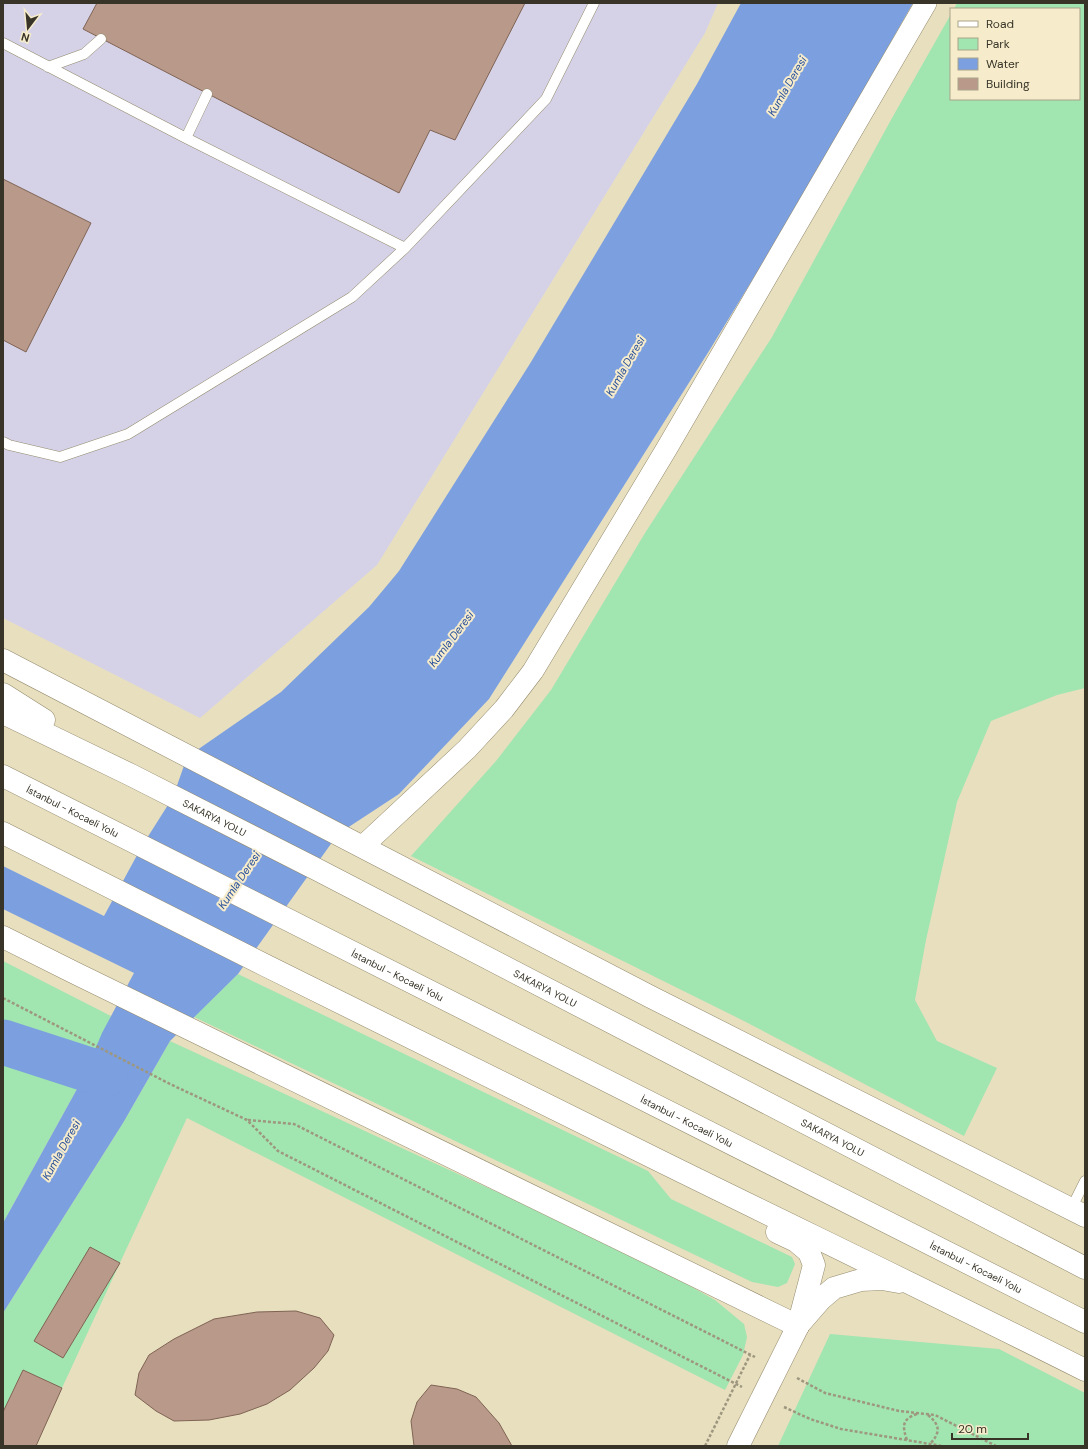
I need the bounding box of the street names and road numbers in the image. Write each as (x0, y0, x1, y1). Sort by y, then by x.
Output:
street label: İstanbul - Kocaeli Yolu (24, 782, 121, 840)
street label: SAKARYA YOLU (181, 796, 249, 839)
street label: İstanbul - Kocaeli Yolu (349, 946, 446, 1004)
street label: SAKARYA YOLU (511, 966, 579, 1010)
street label: İstanbul - Kocaeli Yolu (639, 1092, 735, 1150)
street label: SAKARYA YOLU (799, 1115, 867, 1159)
street label: İstanbul - Kocaeli Yolu (928, 1238, 1025, 1296)

